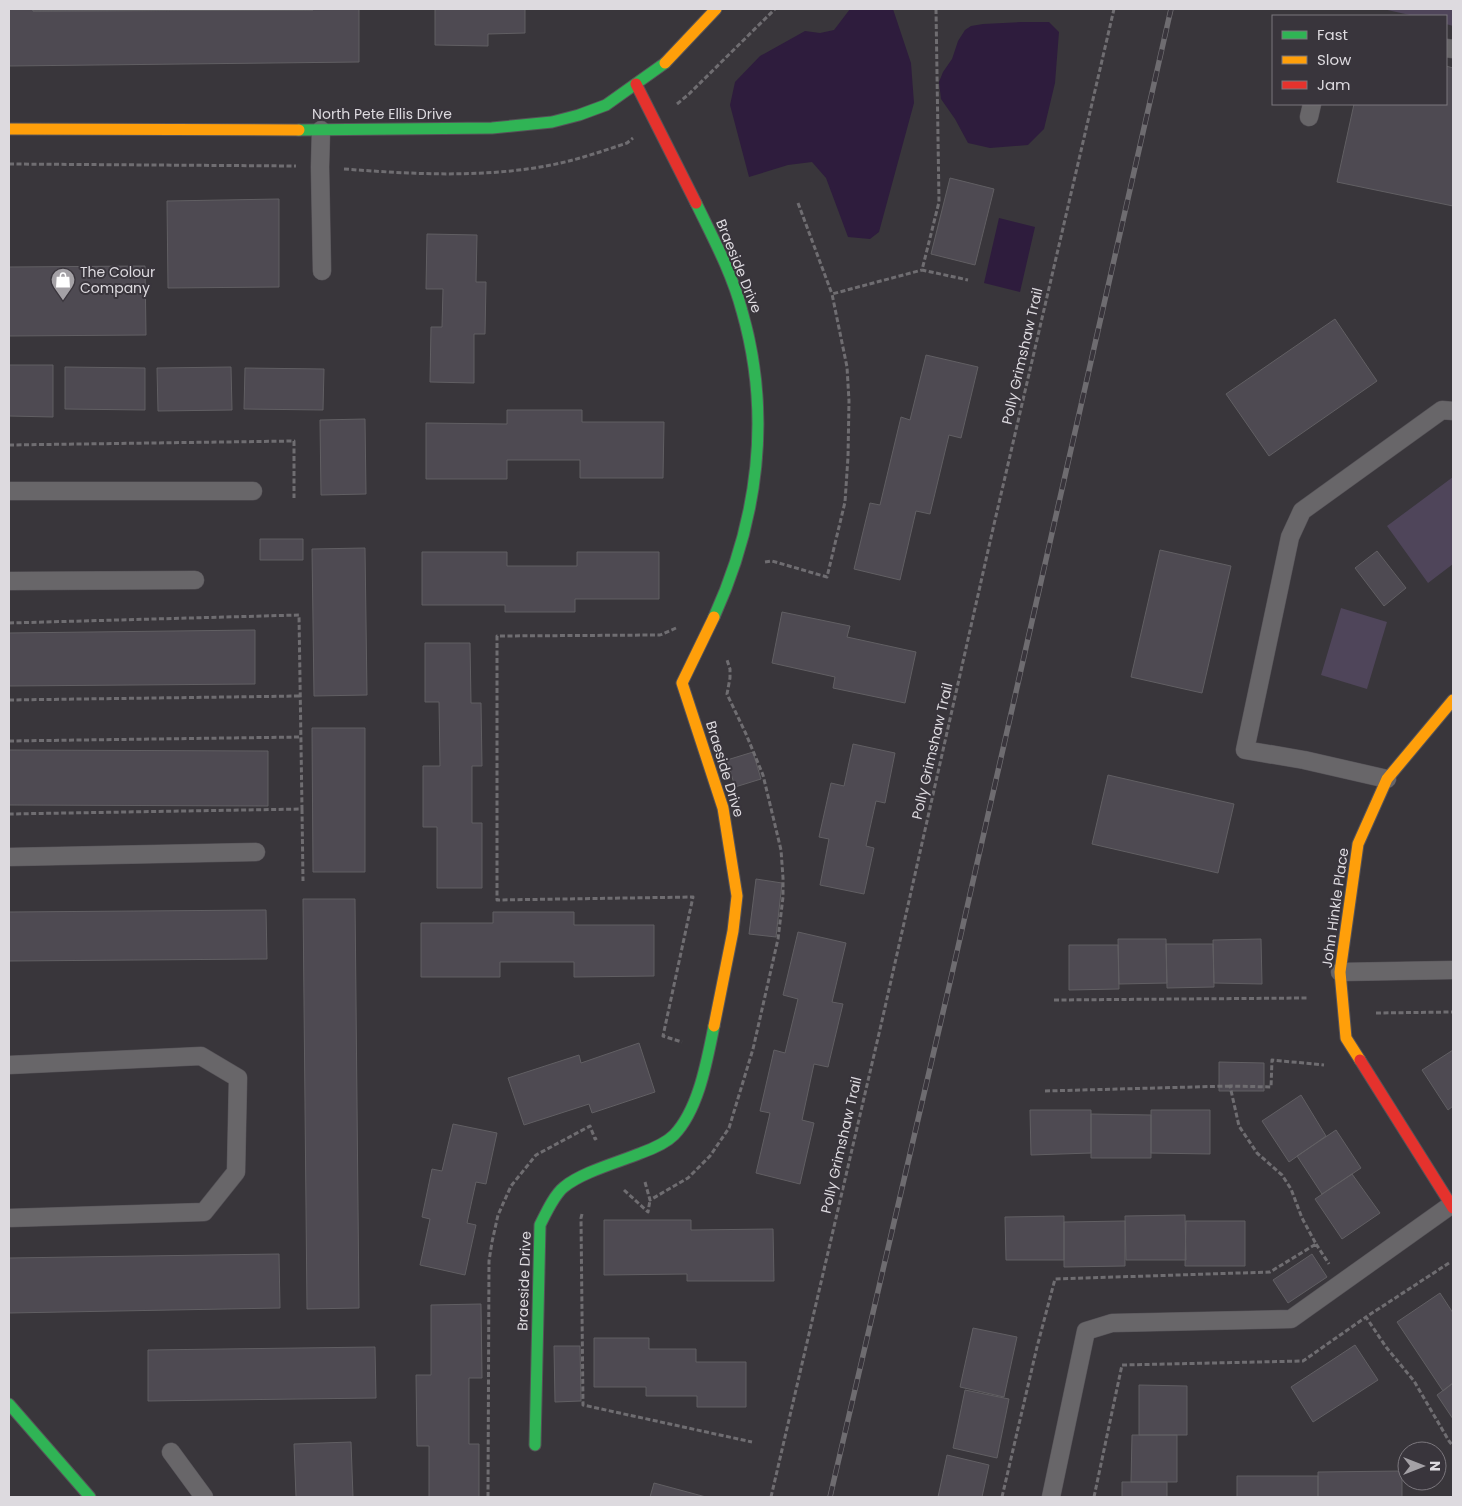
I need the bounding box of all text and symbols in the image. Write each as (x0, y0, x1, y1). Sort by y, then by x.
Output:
legend (1272, 15, 1447, 105)
text: Fast (1317, 24, 1348, 45)
text: Slow (1317, 49, 1352, 70)
text: Jam (1317, 74, 1351, 95)
street label: North Pete Ellis Drive (312, 104, 452, 124)
street label: Braeside Drive (711, 216, 767, 316)
place label: The Colour Company (80, 262, 155, 298)
shop icon: The Colour Company (50, 267, 76, 301)
street label: Polly Grimshaw Trail (997, 286, 1047, 426)
street label: Polly Grimshaw Trail (907, 681, 957, 821)
street label: Braeside Drive (701, 718, 749, 820)
street label: John Hinkle Place (1317, 846, 1353, 970)
street label: Polly Grimshaw Trail (816, 1075, 866, 1215)
street label: Braeside Drive (512, 1231, 536, 1331)
north arrow (1397, 1441, 1447, 1491)
text: N (1425, 1461, 1445, 1471)

